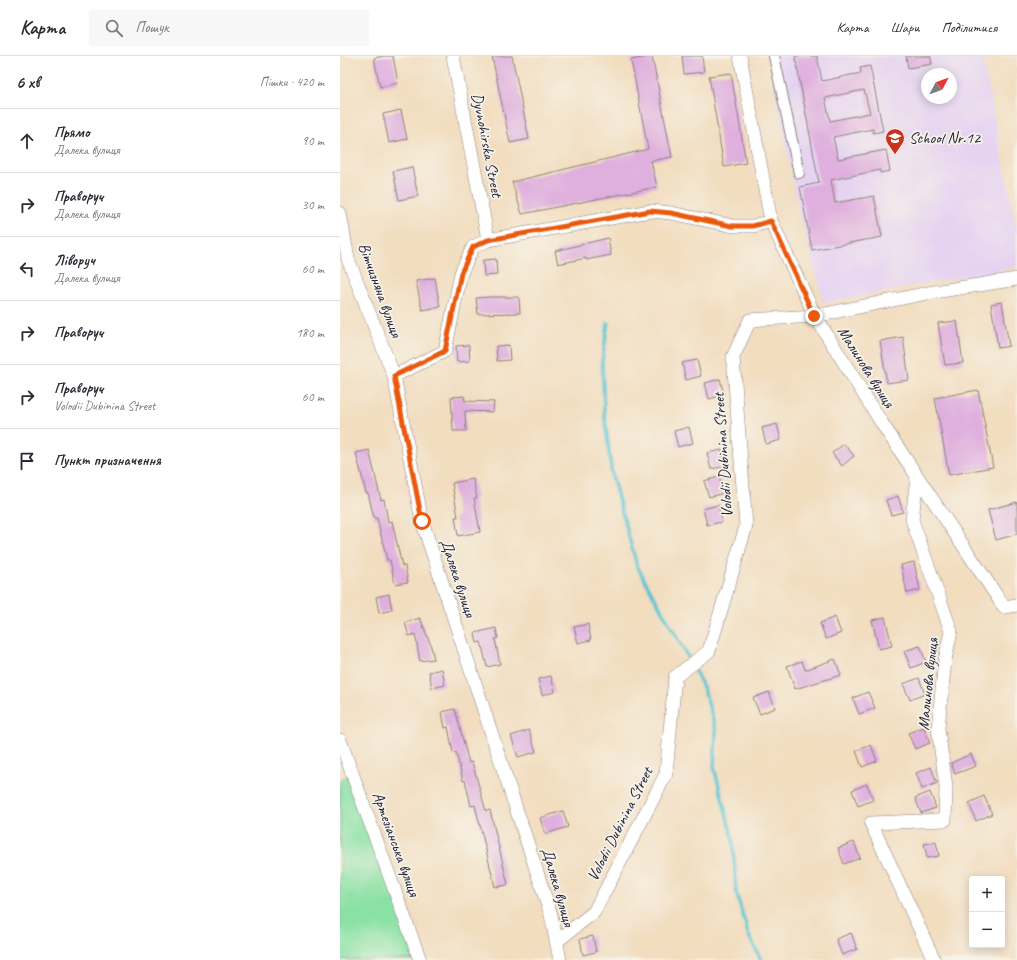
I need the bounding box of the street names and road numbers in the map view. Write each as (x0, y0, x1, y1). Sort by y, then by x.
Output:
street label: Dyvnohirska Street (467, 91, 507, 200)
street label: Вітчизняна вулиця (354, 240, 407, 341)
street label: Малинова вулиця (833, 322, 900, 413)
street label: Volodii Dubinina Street (709, 390, 737, 518)
street label: Далека вулиця (436, 537, 480, 621)
street label: Малинова вулиця (913, 636, 943, 731)
street label: Volodii Dubinina Street (583, 762, 658, 884)
street label: Артезіанська вулиця (368, 789, 424, 900)
street label: Далека вулиця (537, 845, 579, 930)

